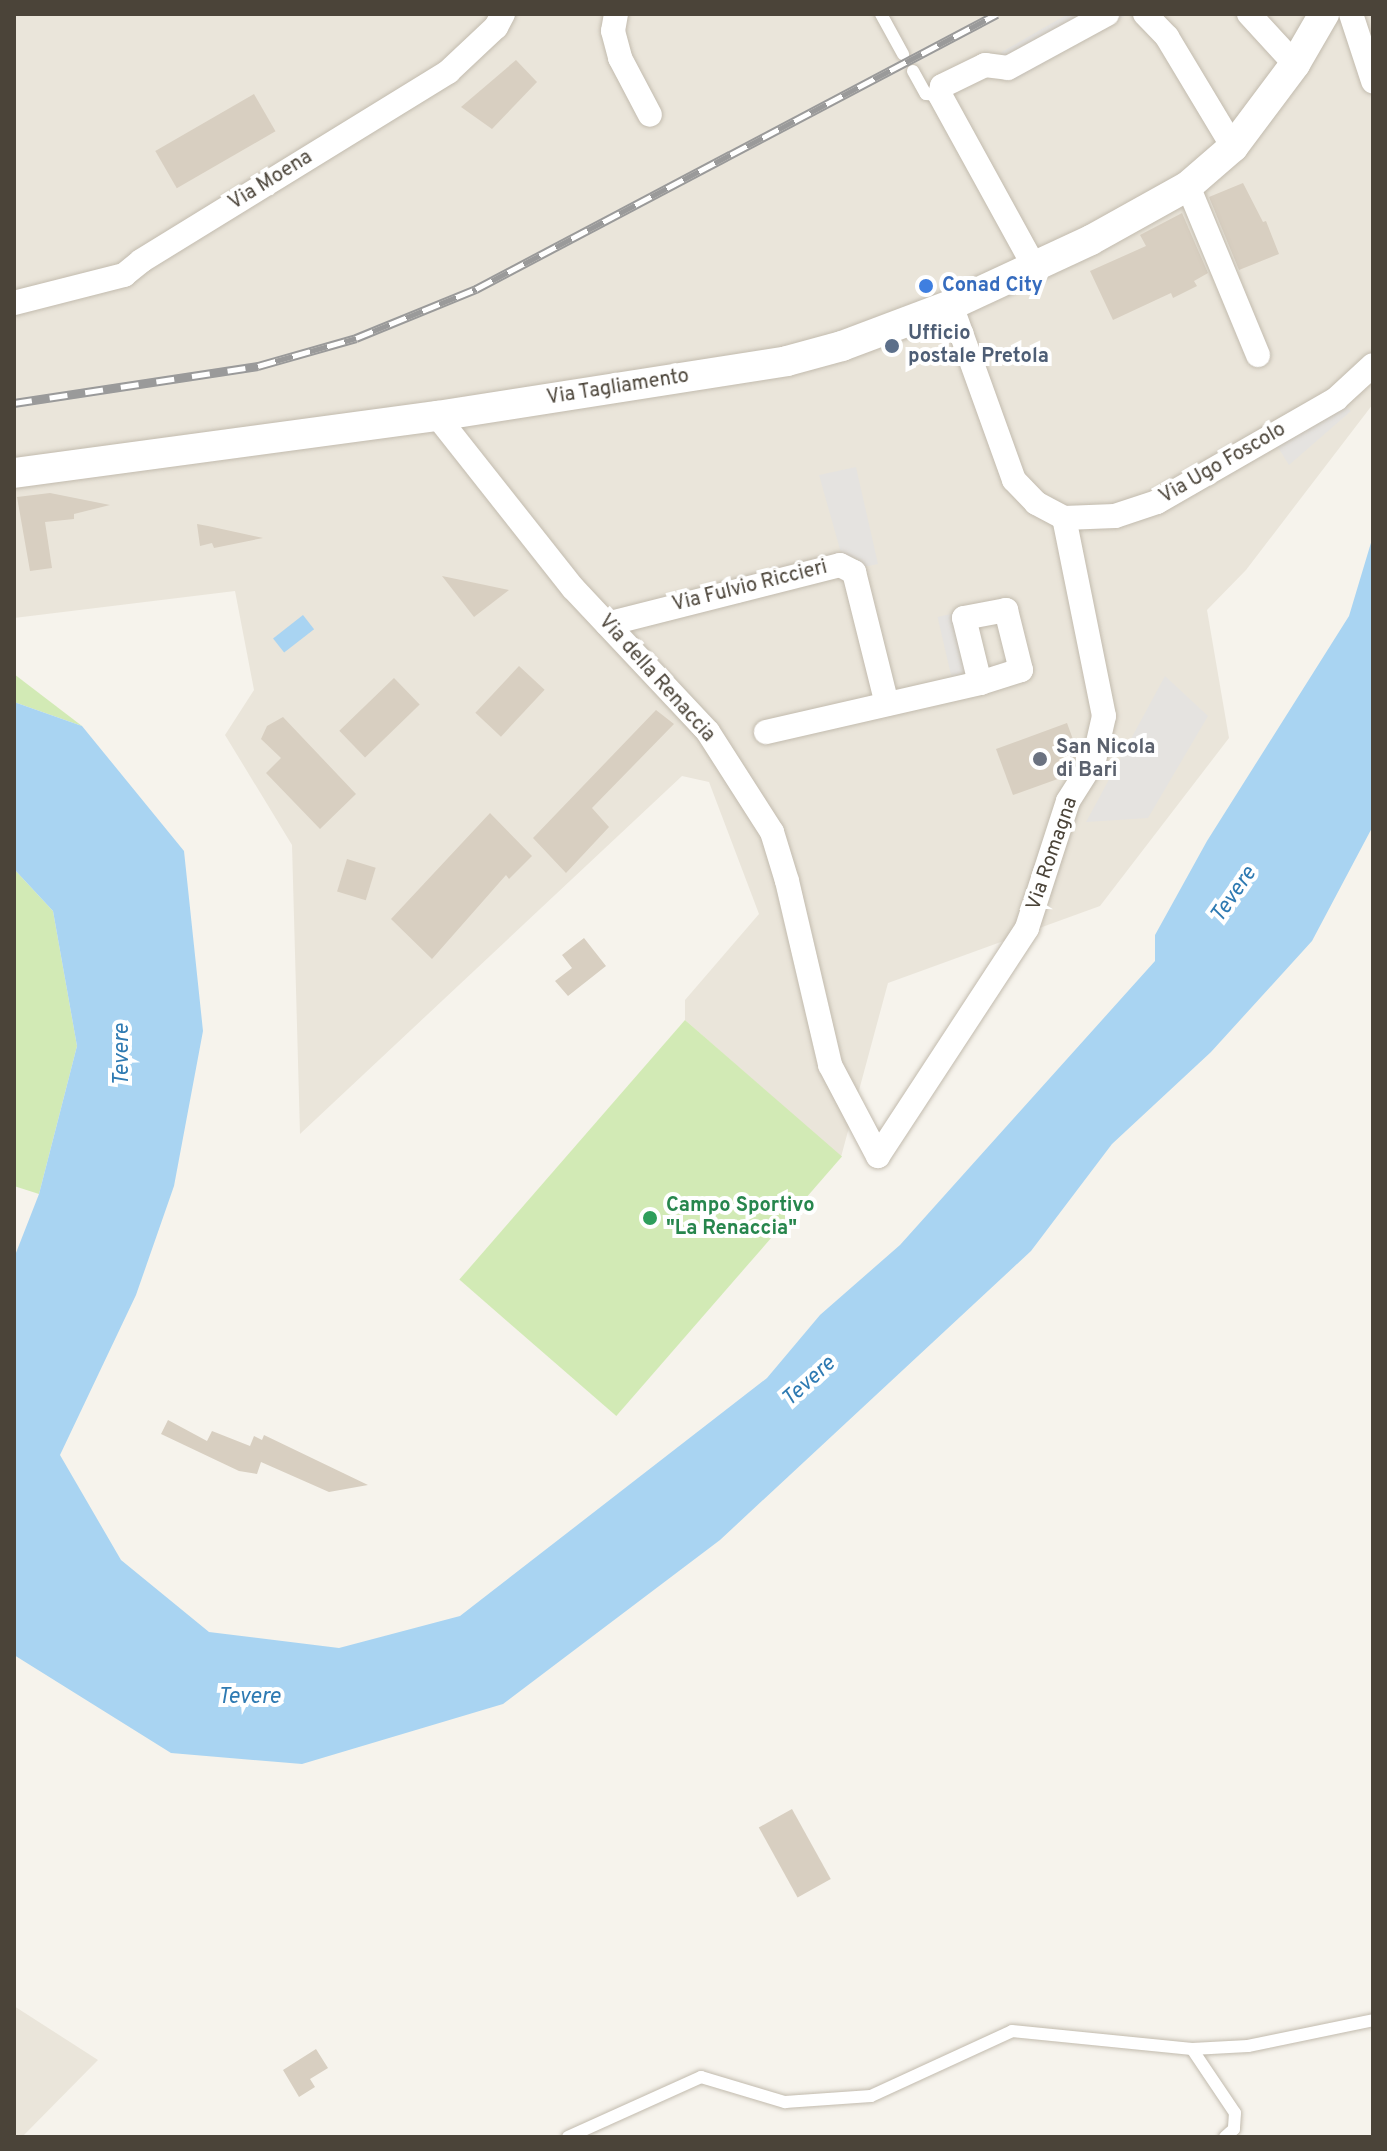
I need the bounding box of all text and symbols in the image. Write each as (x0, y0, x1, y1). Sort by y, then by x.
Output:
street label: Via Moena (225, 146, 317, 216)
place label: Conad City (942, 274, 1043, 298)
marker: Conad City (917, 277, 935, 295)
place label: Ufficio postale Pretola (908, 322, 1049, 369)
marker: Ufficio postale Pretola (883, 337, 901, 355)
street label: Via Tagliamento (545, 365, 691, 411)
street label: Via Ugo Foscolo (1156, 418, 1290, 510)
street label: Via Fulvio Riccieri (670, 556, 830, 618)
street label: Via della Renaccia (593, 611, 719, 747)
place label: San Nicola di Bari (1056, 736, 1155, 783)
marker: San Nicola di Bari (1031, 750, 1049, 768)
street label: Via Romagna (1022, 794, 1084, 914)
water label: Tevere (1205, 862, 1263, 928)
water label: Tevere (110, 1024, 136, 1086)
place label: Campo Sportivo "La Renaccia" (666, 1194, 815, 1241)
marker: Campo Sportivo "La Renaccia" (641, 1209, 659, 1227)
water label: Tevere (777, 1351, 841, 1413)
water label: Tevere (218, 1685, 280, 1711)

